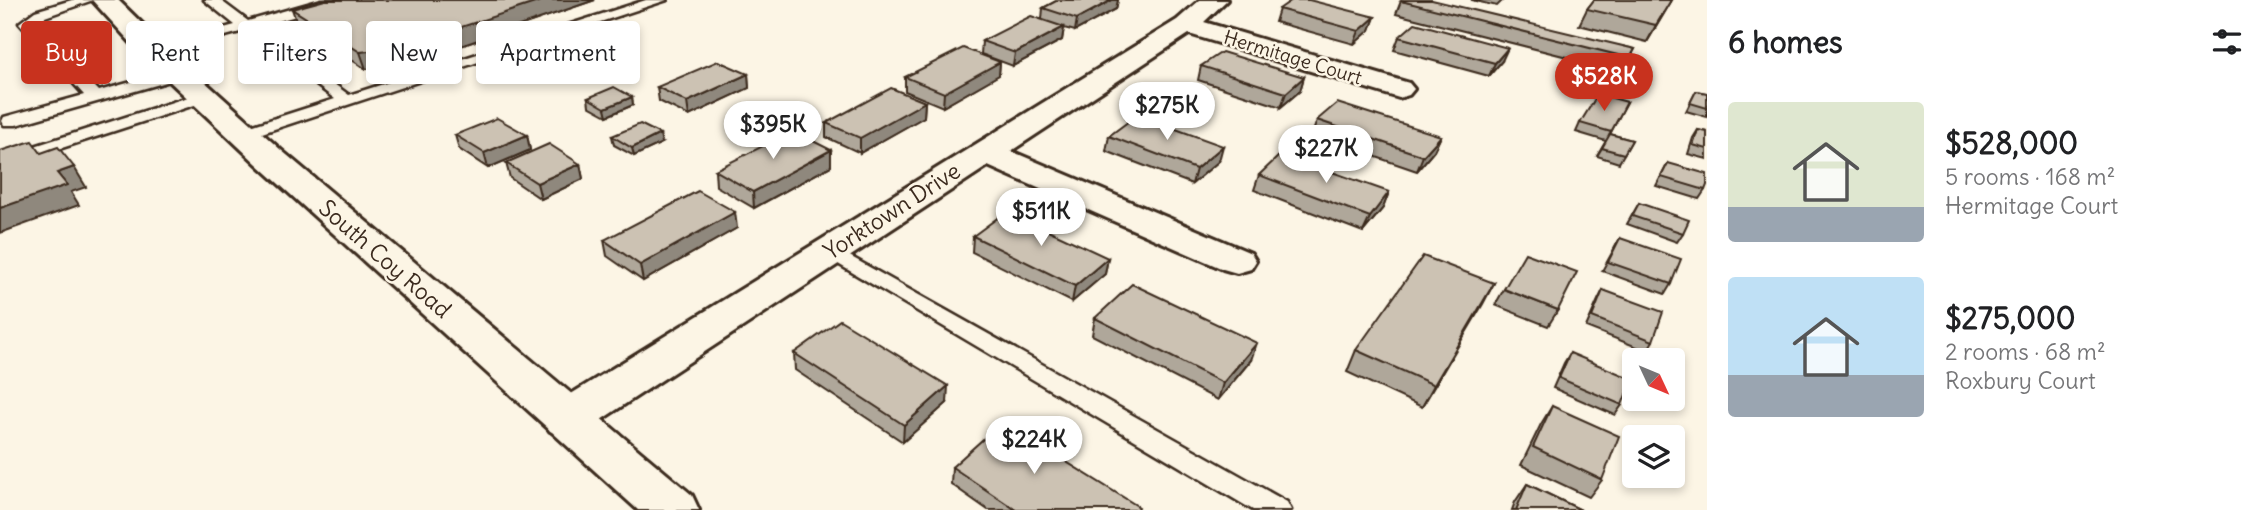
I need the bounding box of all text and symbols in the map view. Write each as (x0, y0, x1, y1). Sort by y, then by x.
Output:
chip: Buy (21, 21, 112, 84)
chip: Rent (126, 21, 224, 84)
chip: Filters (238, 21, 352, 84)
chip: New (366, 21, 462, 84)
chip: Apartment (476, 21, 640, 84)
text: 6 homes (1728, 23, 1843, 61)
icon: filters (2208, 23, 2246, 61)
street label: Hermitage Court (1221, 25, 1365, 89)
pin: $528K (1555, 54, 1653, 113)
text: $528K (1571, 61, 1637, 90)
pin: $275K (1118, 82, 1216, 142)
text: $275K (1135, 90, 1199, 119)
pin: $395K (724, 102, 822, 161)
text: $395K (740, 109, 806, 138)
text: $528,000 (1945, 124, 2078, 162)
pin: $227K (1277, 125, 1375, 185)
icon: home (1784, 130, 1868, 214)
text: $227K (1294, 133, 1358, 162)
street label: Yorktown Drive (818, 156, 966, 266)
text: 5 rooms · 168 m² (1945, 162, 2115, 191)
pin: $511K (992, 188, 1090, 248)
text: Hermitage Court (1945, 191, 2118, 220)
street label: South Coy Road (313, 193, 457, 324)
text: $511K (1012, 196, 1070, 225)
text: $275,000 (1945, 299, 2076, 337)
icon: home (1784, 305, 1868, 389)
text: 2 rooms · 68 m² (1945, 337, 2106, 366)
north arrow (1622, 348, 1685, 411)
map controls (1622, 348, 1685, 488)
text: Roxbury Court (1945, 366, 2096, 395)
pin: $224K (985, 416, 1083, 476)
text: $224K (1001, 424, 1067, 453)
button: layers (1622, 425, 1685, 488)

